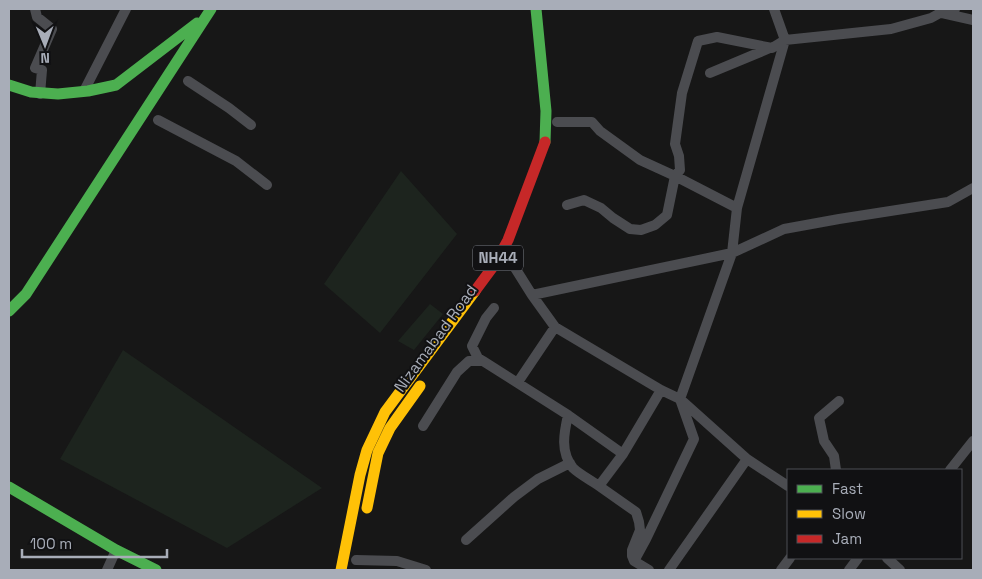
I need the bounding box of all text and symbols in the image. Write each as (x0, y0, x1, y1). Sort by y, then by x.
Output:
north arrow (20, 20, 70, 70)
text: N (40, 49, 50, 67)
road number: NH44 (473, 246, 523, 270)
street label: Nizamabad Road (389, 280, 482, 396)
legend (787, 469, 962, 559)
text: Fast (832, 479, 863, 498)
text: Slow (832, 504, 866, 523)
scale bar (22, 526, 168, 558)
text: Jam (832, 529, 862, 548)
text: 100 m (30, 534, 72, 553)

